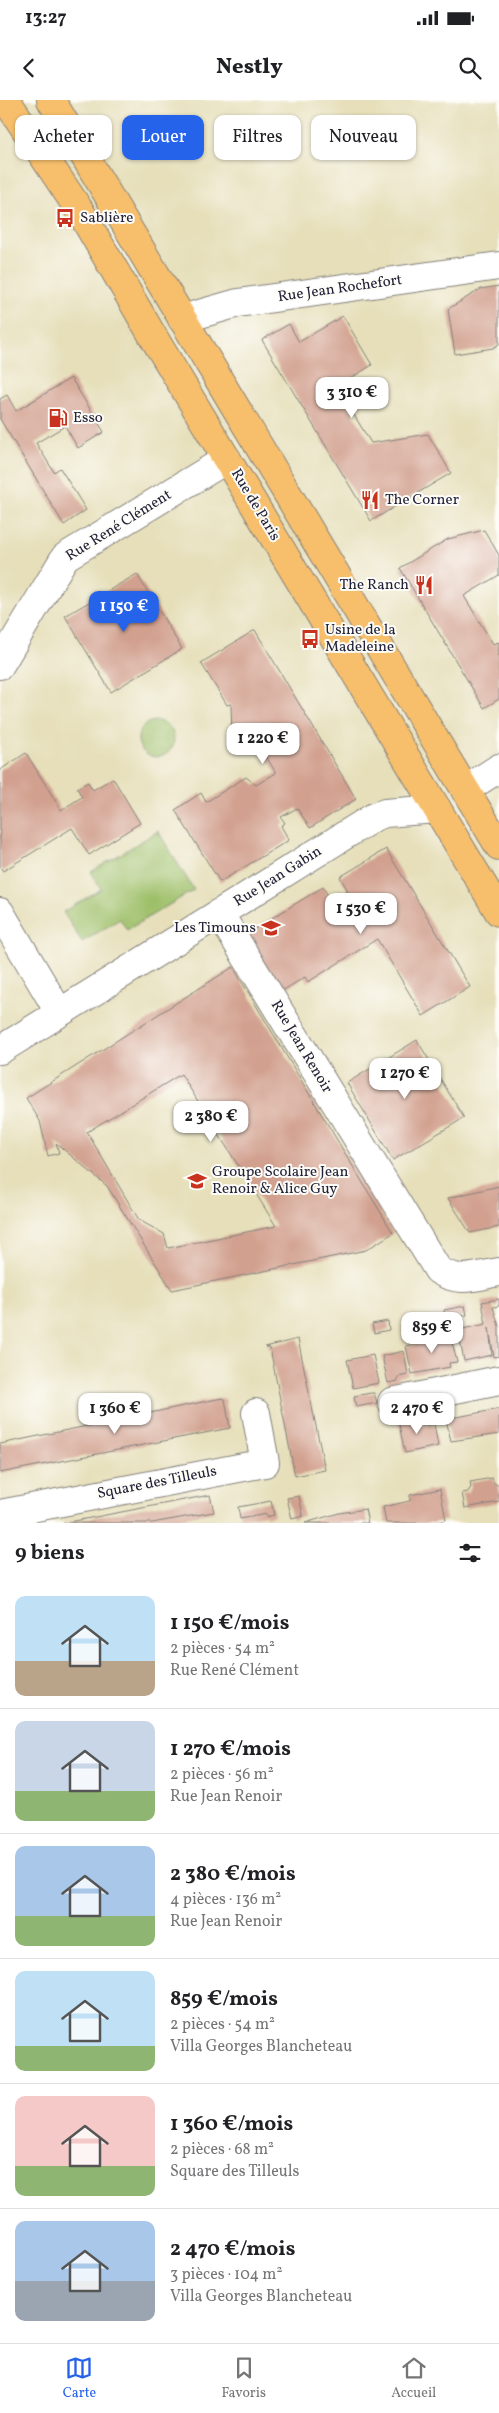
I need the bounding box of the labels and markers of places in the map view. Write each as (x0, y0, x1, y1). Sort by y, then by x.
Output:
bus stop icon: Sablière (54, 207, 76, 229)
place label: Sablière (80, 208, 133, 229)
pin: 3 310 € (306, 376, 398, 419)
fuel station icon: Esso (47, 407, 69, 429)
place label: Esso (73, 408, 103, 429)
restaurant icon: The Corner (359, 489, 381, 511)
place label: The Corner (385, 490, 459, 511)
restaurant icon: The Ranch (413, 574, 435, 596)
place label: The Ranch (340, 575, 409, 596)
pin: 1 150 € (78, 590, 170, 633)
place label: Usine de la Madeleine (325, 620, 396, 658)
bus stop icon: Usine de la Madeleine (299, 628, 321, 650)
pin: 1 220 € (217, 722, 309, 765)
pin: 1 530 € (315, 892, 407, 935)
school or university icon: Les Timouns (260, 917, 282, 939)
place label: Les Timouns (174, 918, 256, 939)
pin: 1 270 € (359, 1058, 451, 1100)
pin: 2 380 € (165, 1100, 257, 1143)
place label: Groupe Scolaire Jean Renoir & Alice Guy (212, 1162, 349, 1200)
school or university icon: Groupe Scolaire Jean Renoir & Alice Guy (186, 1170, 208, 1192)
pin: 859 € (397, 1312, 467, 1354)
pin: 1 360 € (69, 1392, 161, 1435)
pin: 2 470 € (371, 1392, 463, 1435)

